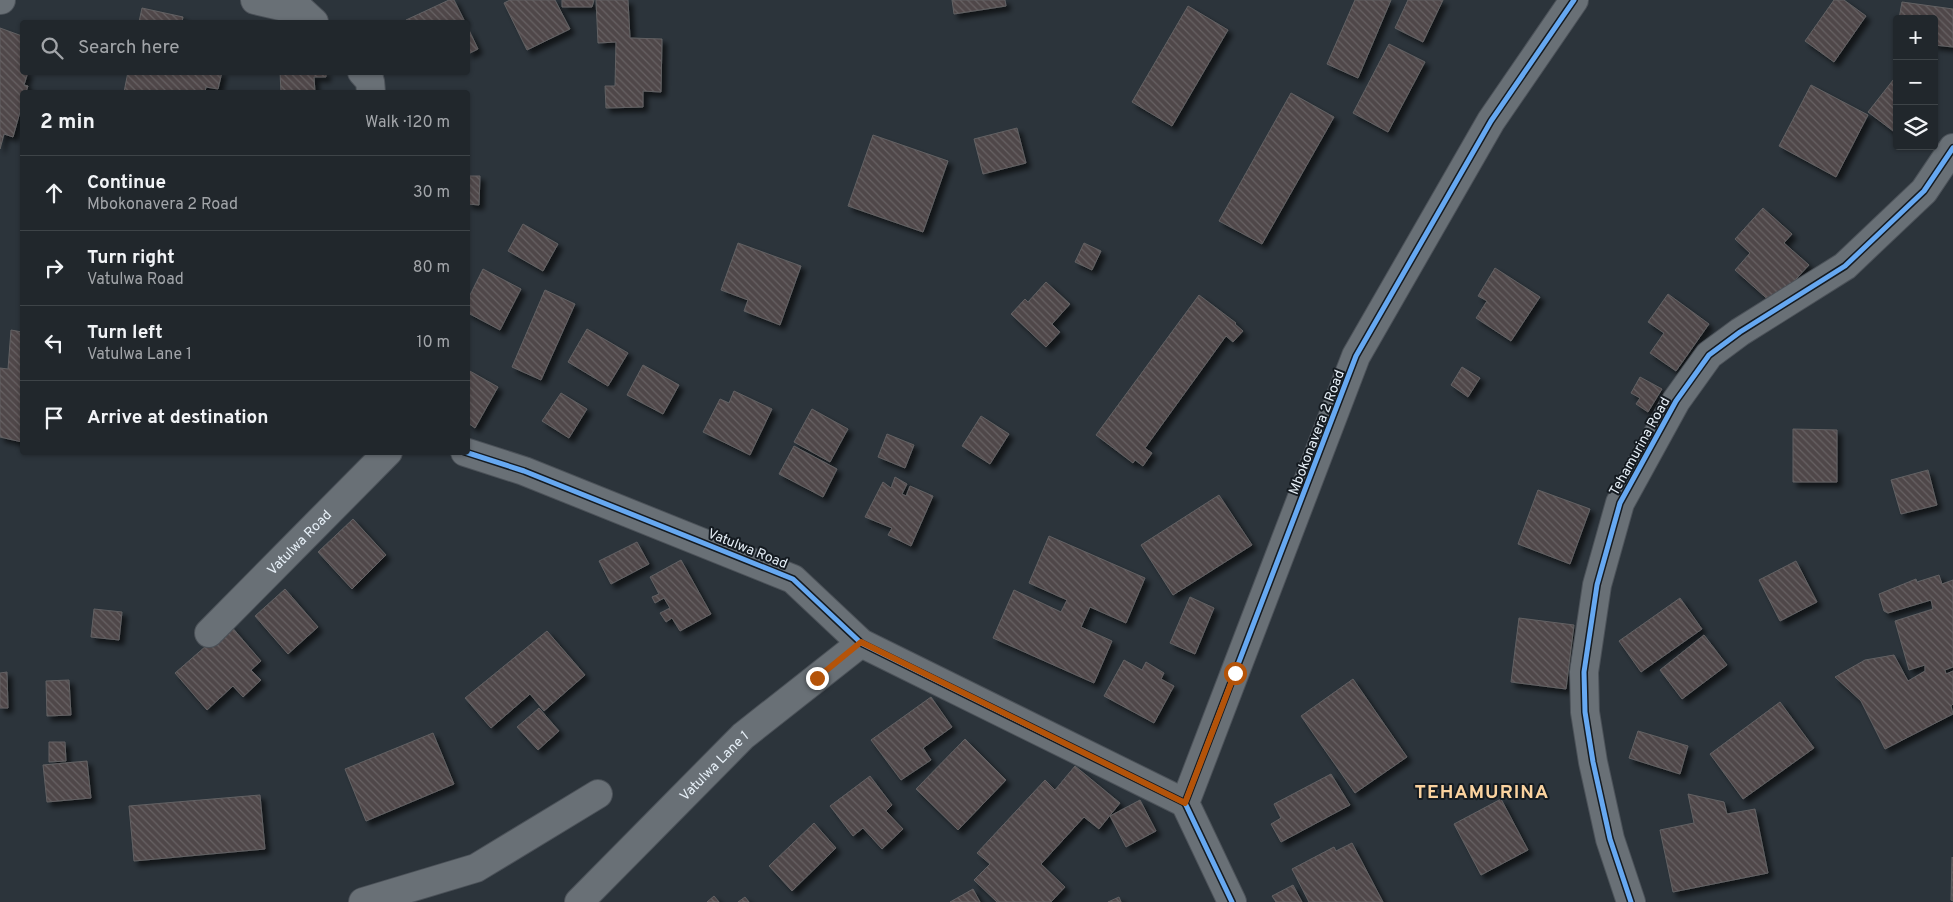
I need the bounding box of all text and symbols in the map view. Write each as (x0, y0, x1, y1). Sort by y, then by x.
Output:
map controls (1893, 15, 1938, 150)
button: + (1893, 15, 1938, 60)
search box (20, 20, 470, 75)
icon: search (38, 34, 66, 62)
text: Search here (78, 36, 180, 60)
button: − (1893, 60, 1938, 105)
button: layers (1893, 105, 1938, 150)
text: 2 min (40, 109, 95, 136)
text: Walk · 120 m (365, 113, 450, 133)
text: Continue (87, 171, 166, 195)
icon: ahead (40, 179, 68, 207)
text: 30 m (413, 183, 450, 203)
text: Mbokonavera 2 Road (87, 195, 238, 215)
text: Turn right (87, 246, 175, 270)
icon: right (40, 254, 68, 282)
text: 80 m (413, 258, 450, 278)
text: Vatulwa Road (87, 270, 184, 290)
text: Turn left (87, 321, 163, 345)
icon: left (40, 329, 68, 357)
text: 10 m (416, 333, 450, 353)
text: Vatulwa Lane 1 (87, 345, 192, 365)
street label: Mbokonavera 2 Road (1286, 368, 1349, 497)
street label: Tehamurina Road (1606, 395, 1674, 499)
icon: arrive (40, 404, 68, 432)
text: Arrive at destination (87, 406, 268, 430)
street label: Vatulwa Road (264, 507, 336, 579)
street label: Vatulwa Road (705, 526, 790, 573)
route start (1224, 662, 1247, 685)
route end (806, 667, 829, 690)
street label: Vatulwa Lane 1 (677, 728, 753, 805)
district label: TEHAMURINA (1415, 781, 1549, 805)

